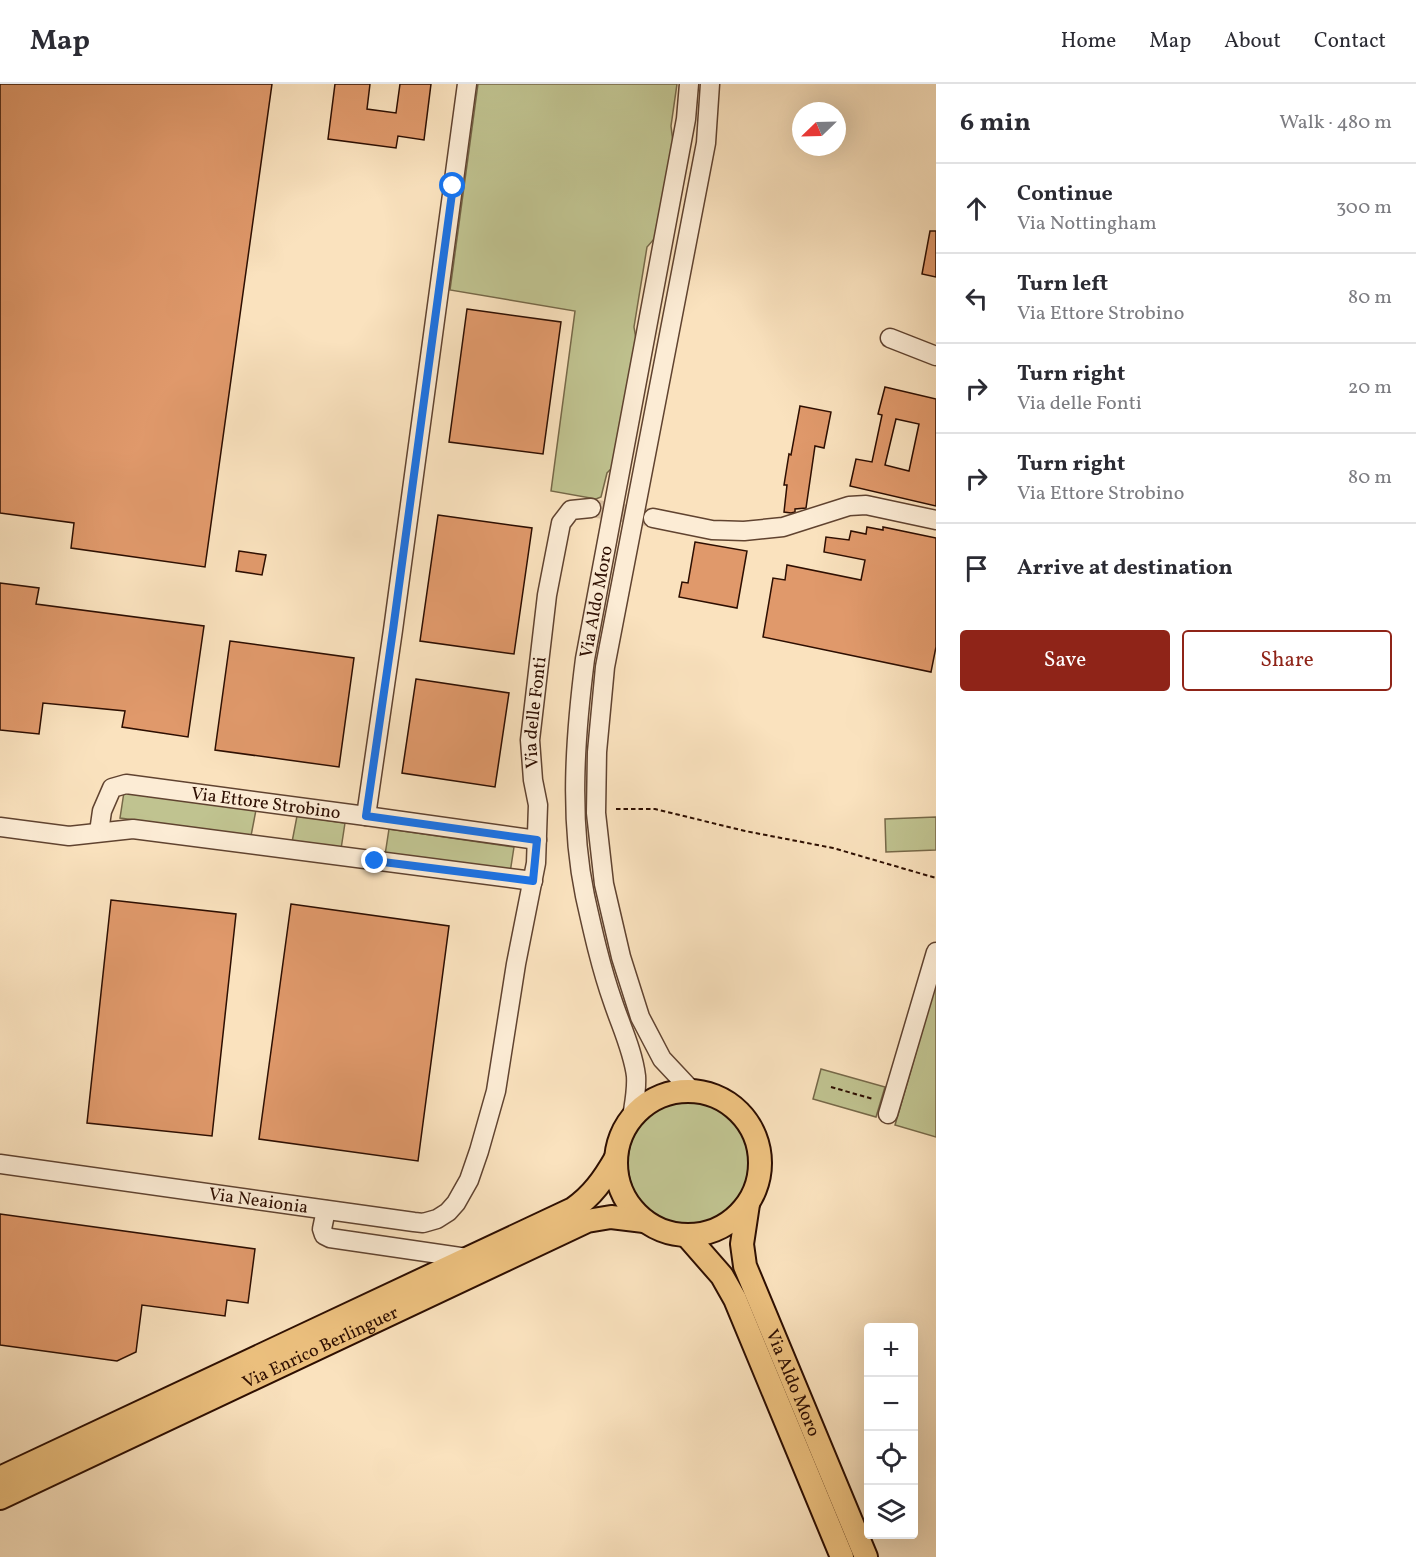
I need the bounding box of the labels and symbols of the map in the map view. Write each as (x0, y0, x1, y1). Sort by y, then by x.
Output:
north arrow (792, 102, 846, 156)
route start (439, 172, 465, 198)
street label: Via Aldo Moro (574, 544, 620, 660)
street label: Via delle Fonti (519, 655, 554, 769)
street label: Via Ettore Strobino (189, 782, 342, 826)
route end (361, 847, 387, 873)
street label: Via Neaionia (207, 1182, 310, 1221)
street label: Via Enrico Berlinguer (239, 1301, 403, 1396)
street label: Via Aldo Moro (759, 1326, 826, 1441)

